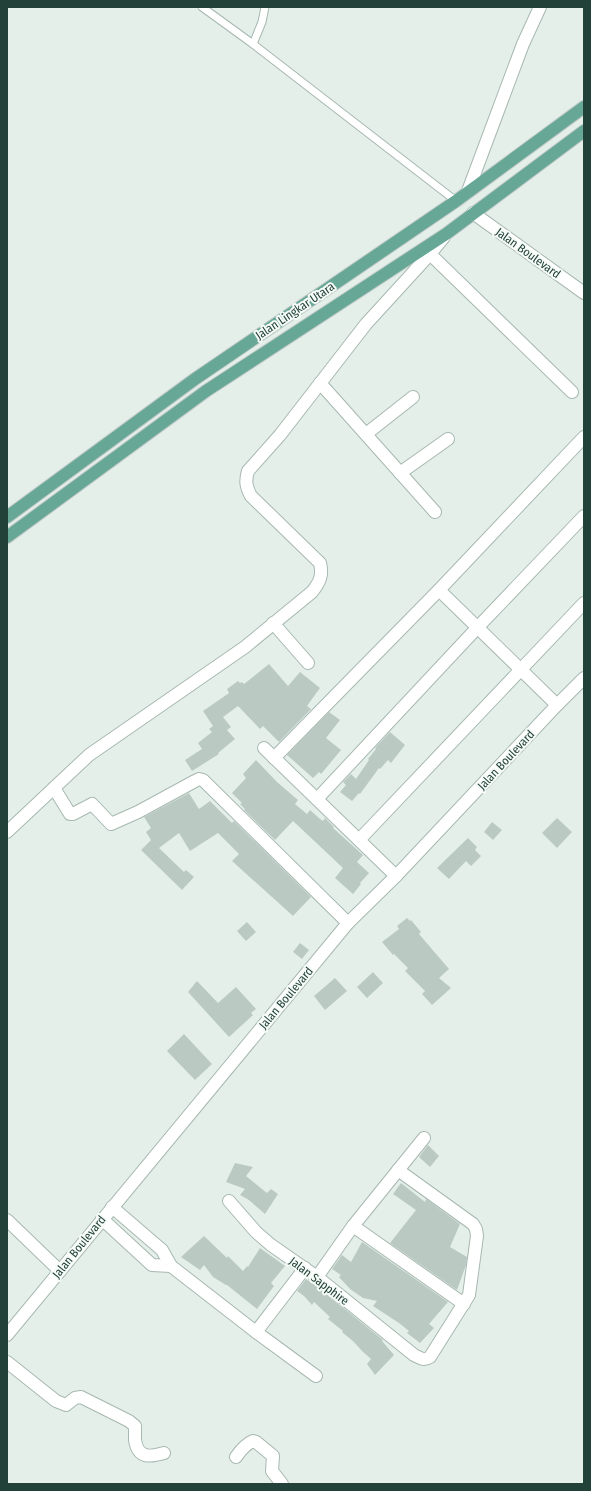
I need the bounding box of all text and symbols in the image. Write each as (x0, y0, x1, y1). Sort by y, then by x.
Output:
street label: Jalan Boulevard (493, 225, 563, 281)
street label: Jalan Lingkar Utara (253, 279, 337, 343)
street label: Jalan Boulevard (475, 727, 537, 793)
street label: Jalan Boulevard (256, 964, 316, 1032)
street label: Jalan Boulevard (49, 1213, 109, 1281)
street label: Jalan Sapphire (286, 1254, 352, 1308)

